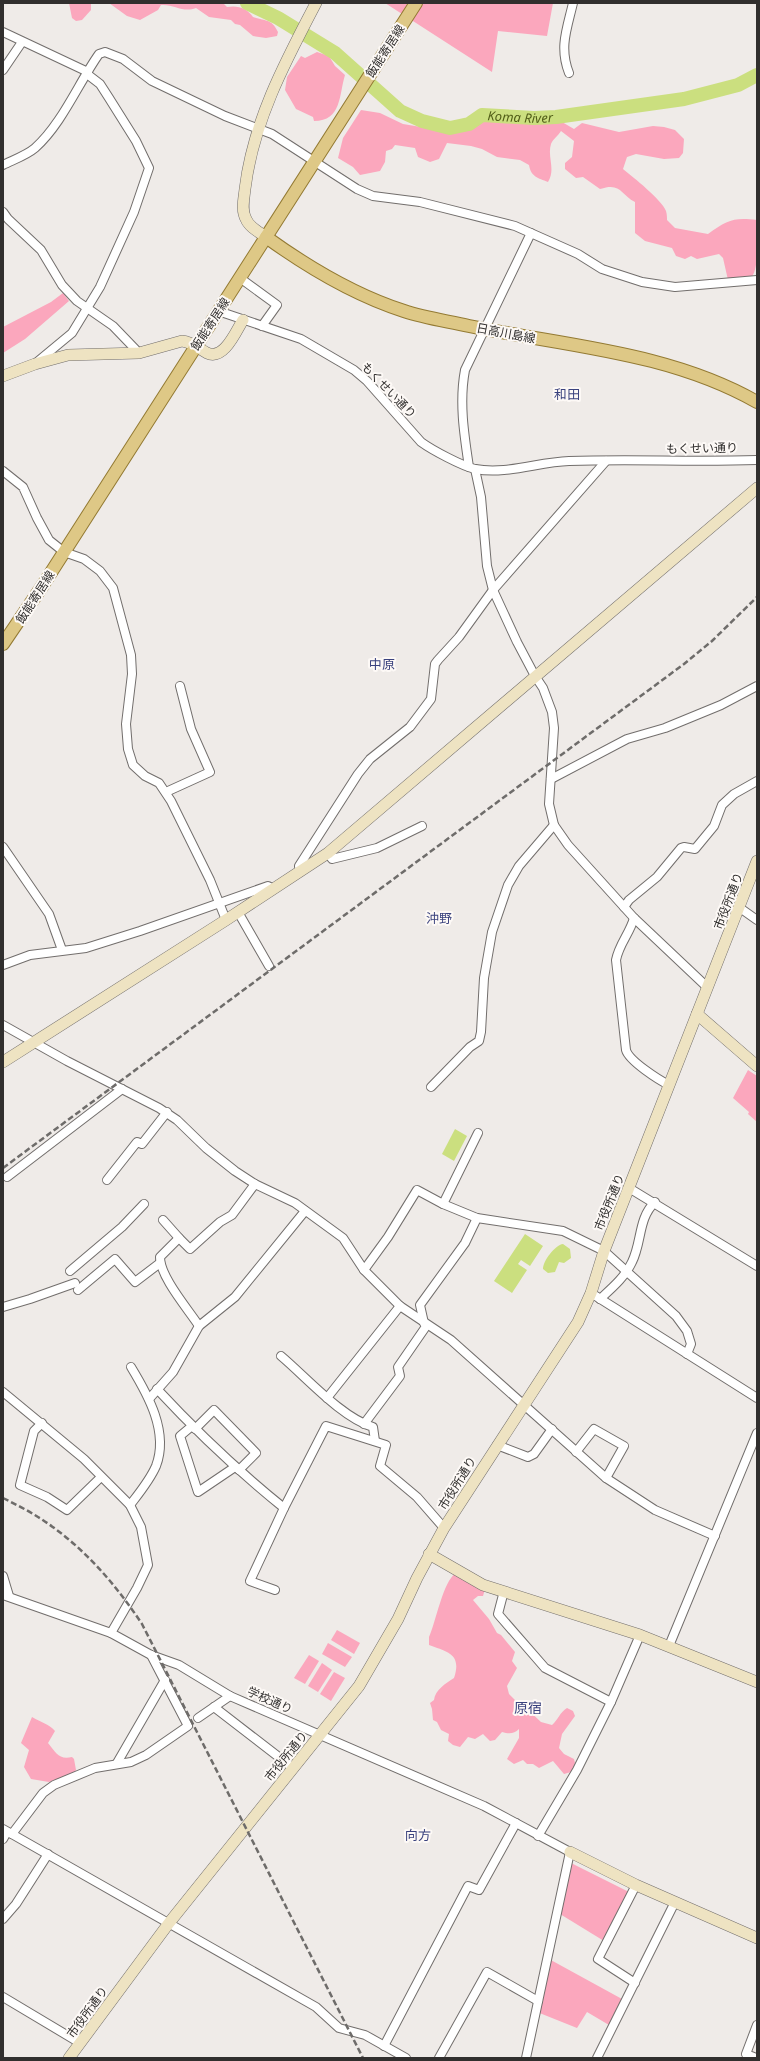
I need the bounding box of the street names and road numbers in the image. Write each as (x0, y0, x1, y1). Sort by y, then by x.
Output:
street label: 飯能寄居線 (362, 21, 408, 81)
street label: 飯能寄居線 (187, 294, 233, 354)
street label: 日高川島線 (475, 319, 537, 347)
street label: もくせい通り (358, 358, 420, 422)
street label: もくせい通り (666, 439, 738, 457)
street label: 飯能寄居線 (12, 567, 58, 627)
street label: 市役所通り (709, 870, 747, 932)
street label: 市役所通り (590, 1171, 628, 1233)
street label: 市役所通り (434, 1453, 480, 1513)
street label: 学校通り (245, 1682, 295, 1718)
street label: 市役所通り (261, 1727, 311, 1785)
street label: 市役所通り (62, 1983, 112, 2041)

